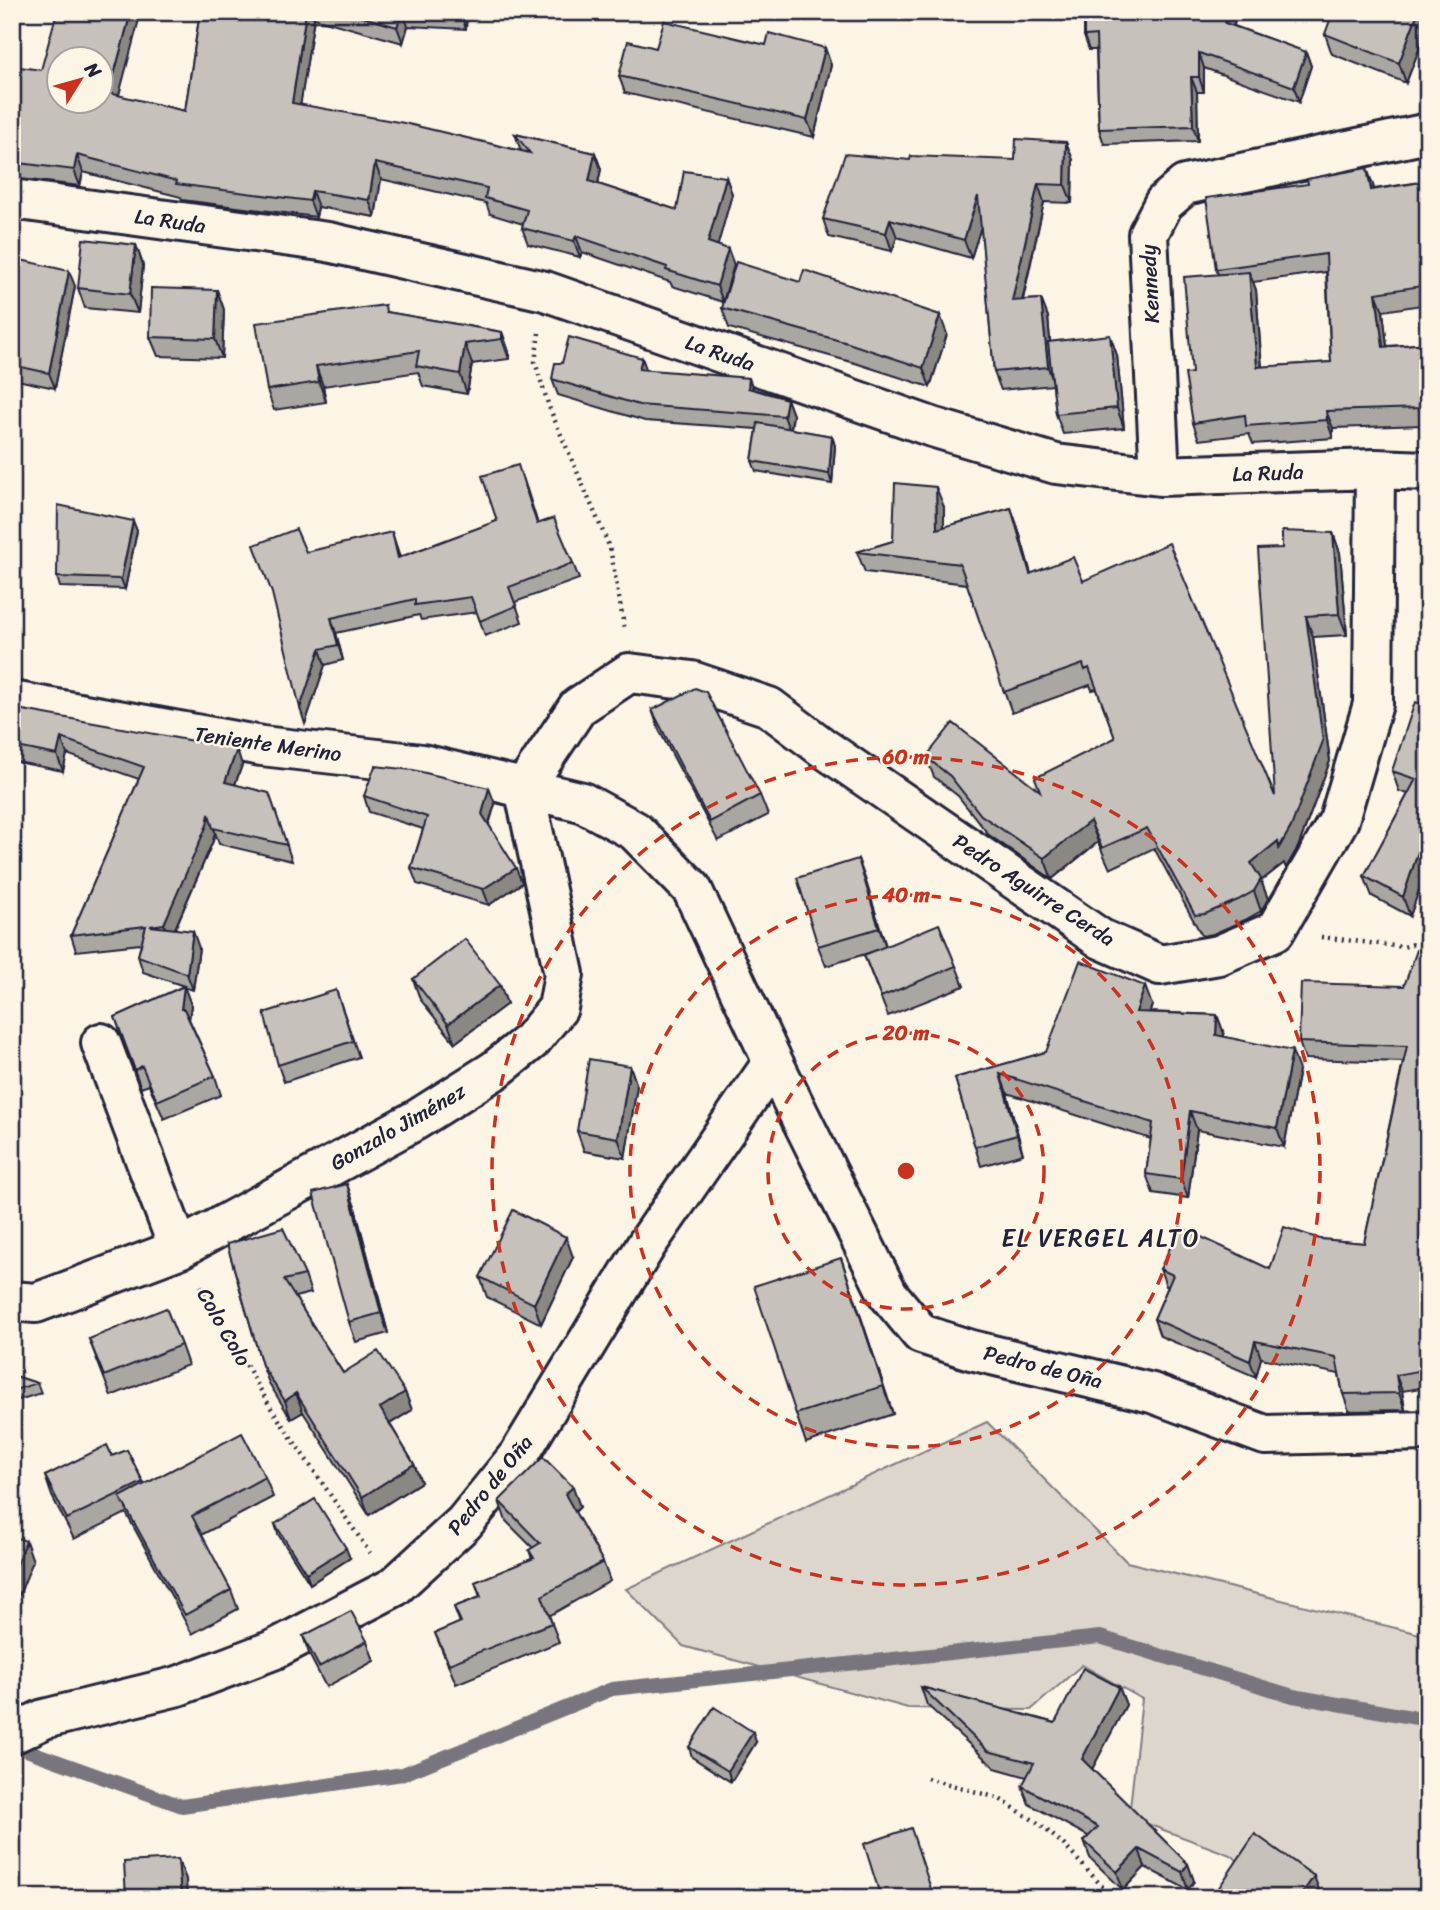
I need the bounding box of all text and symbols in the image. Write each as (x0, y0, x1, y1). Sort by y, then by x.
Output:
north arrow (46, 46, 116, 116)
text: N (75, 54, 111, 86)
street label: La Ruda (132, 197, 208, 245)
street label: Kennedy (1129, 243, 1171, 324)
street label: La Ruda (680, 323, 760, 383)
street label: La Ruda (1232, 453, 1305, 493)
street label: Teniente Merino (192, 715, 344, 773)
text: 60 m (882, 738, 930, 776)
street label: Pedro Aguirre Cerda (945, 823, 1123, 957)
text: 40 m (881, 876, 931, 914)
text: 20 m (882, 1014, 930, 1052)
street label: Gonzalo Jiménez (323, 1073, 473, 1181)
centre of rings (894, 1159, 918, 1183)
district label: EL VERGEL ALTO (1002, 1217, 1201, 1259)
street label: Colo Colo (186, 1280, 262, 1374)
street label: Pedro de Oña (979, 1334, 1107, 1400)
street label: Pedro de Oña (437, 1425, 543, 1544)

